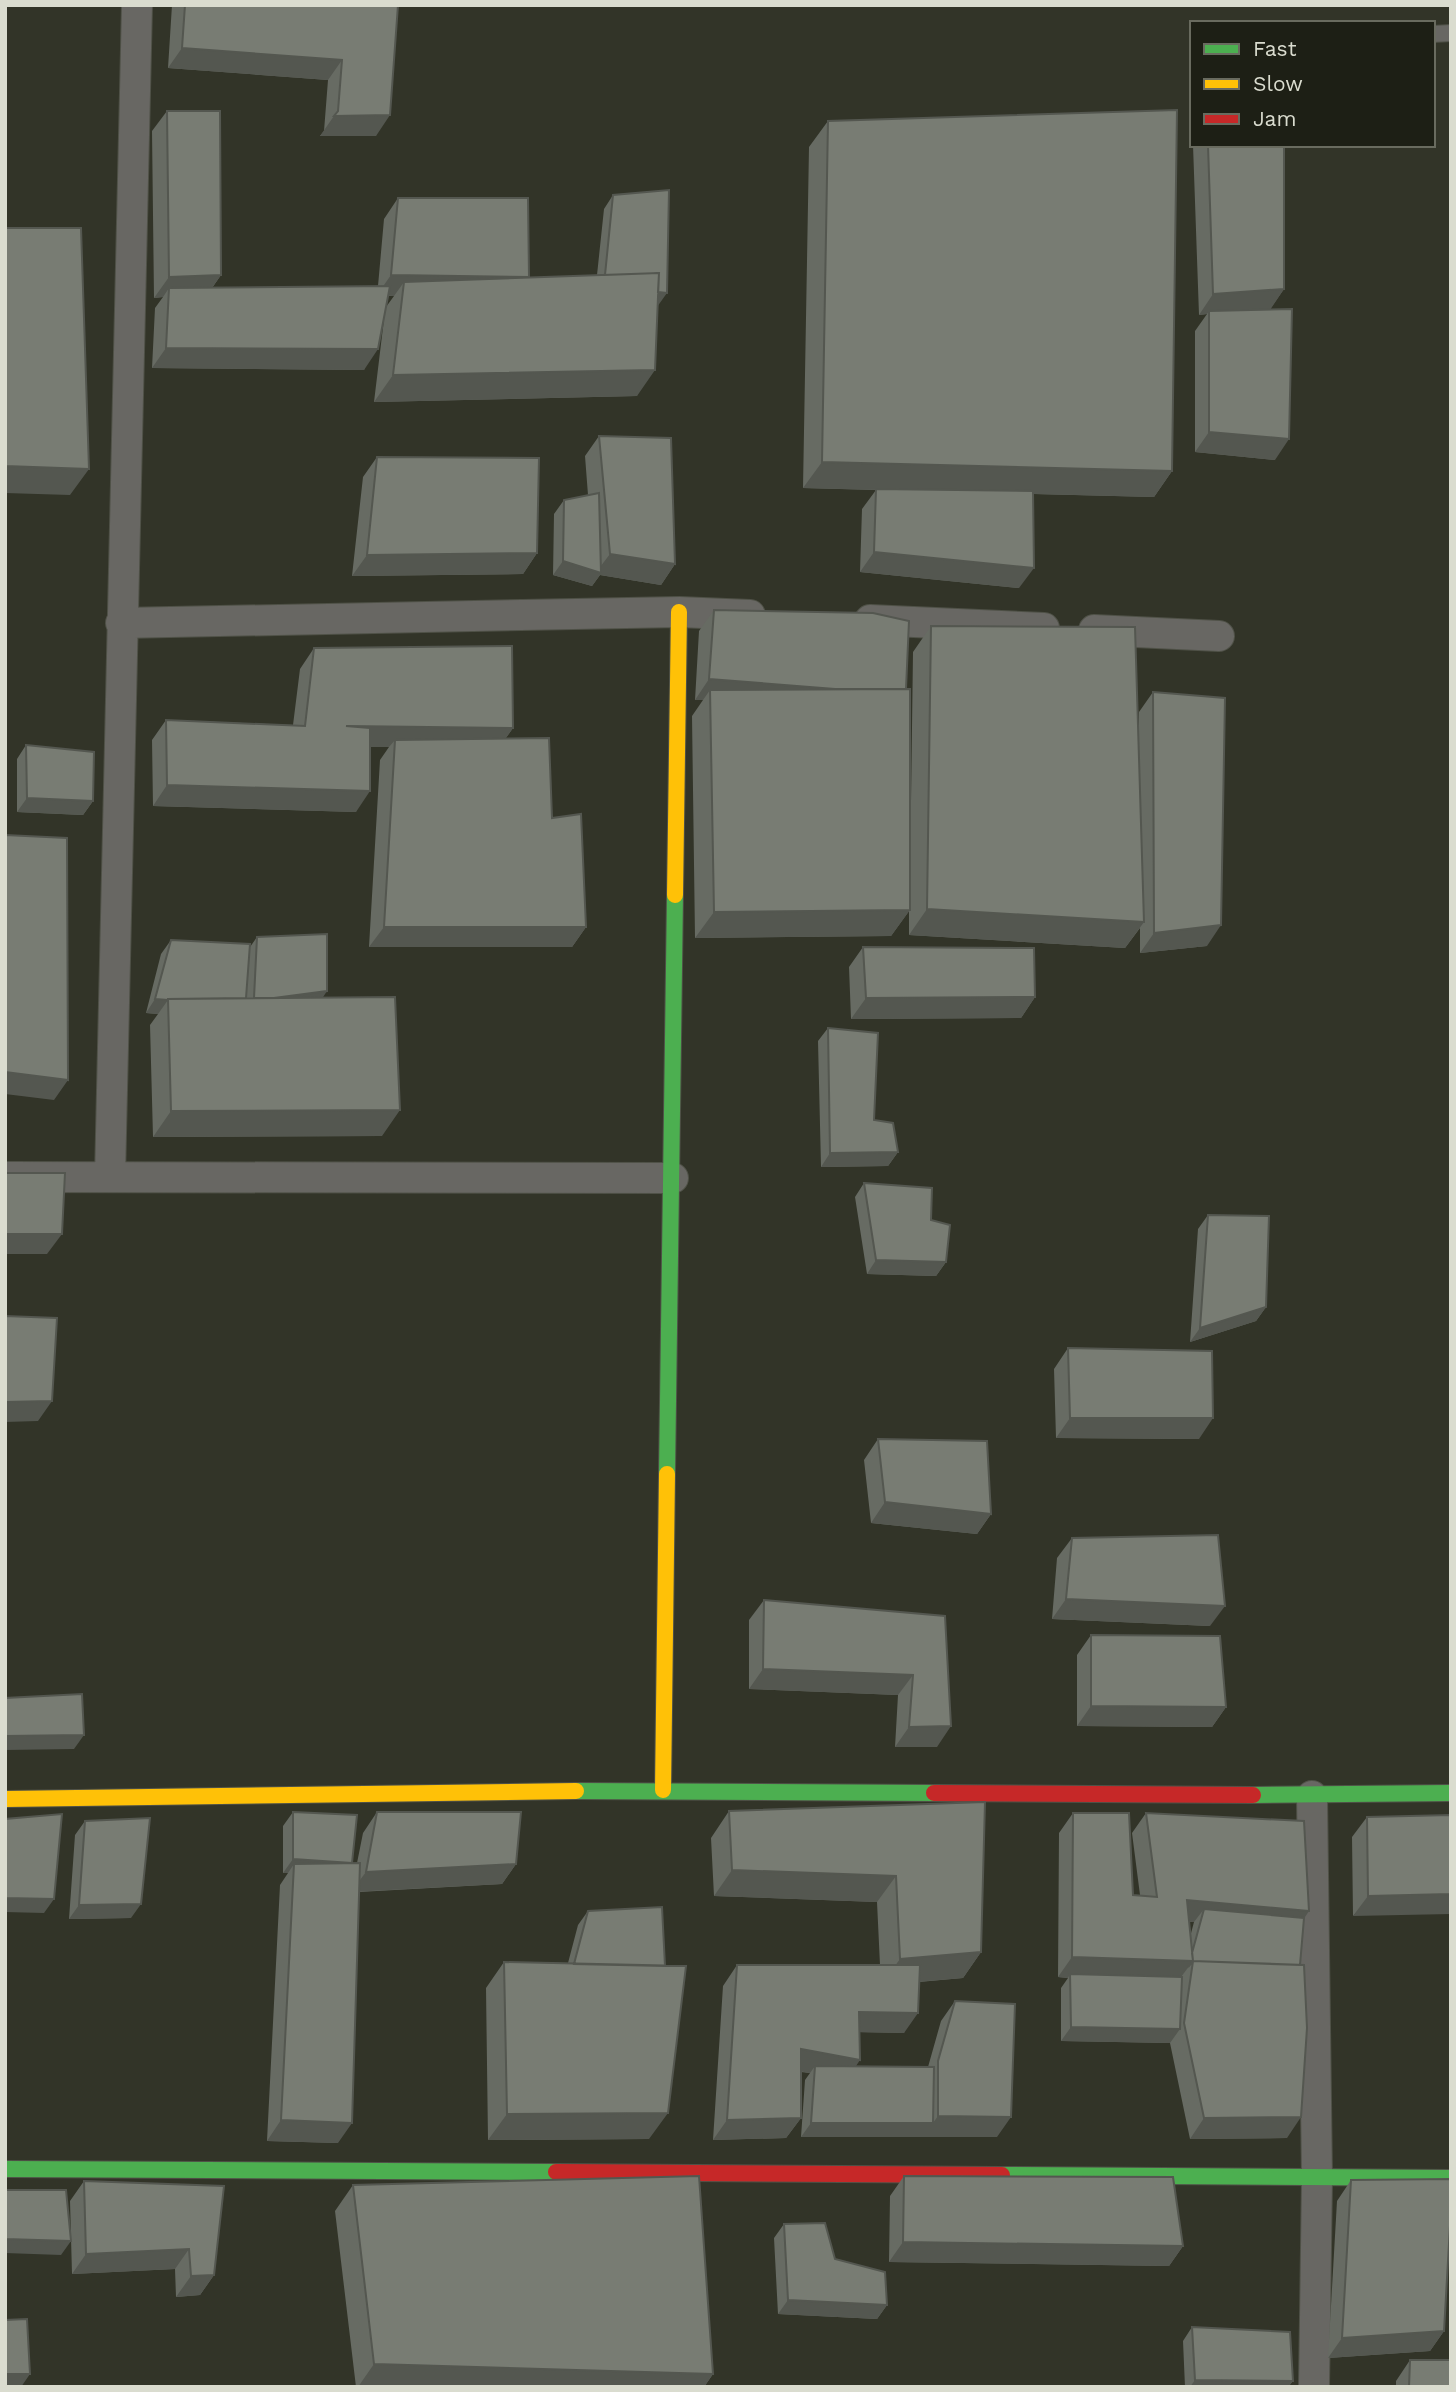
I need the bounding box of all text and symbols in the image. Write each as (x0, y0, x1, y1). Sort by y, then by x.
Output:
legend (1190, 21, 1435, 147)
text: Fast (1253, 36, 1297, 61)
text: Slow (1253, 71, 1303, 96)
text: Jam (1253, 106, 1296, 131)

